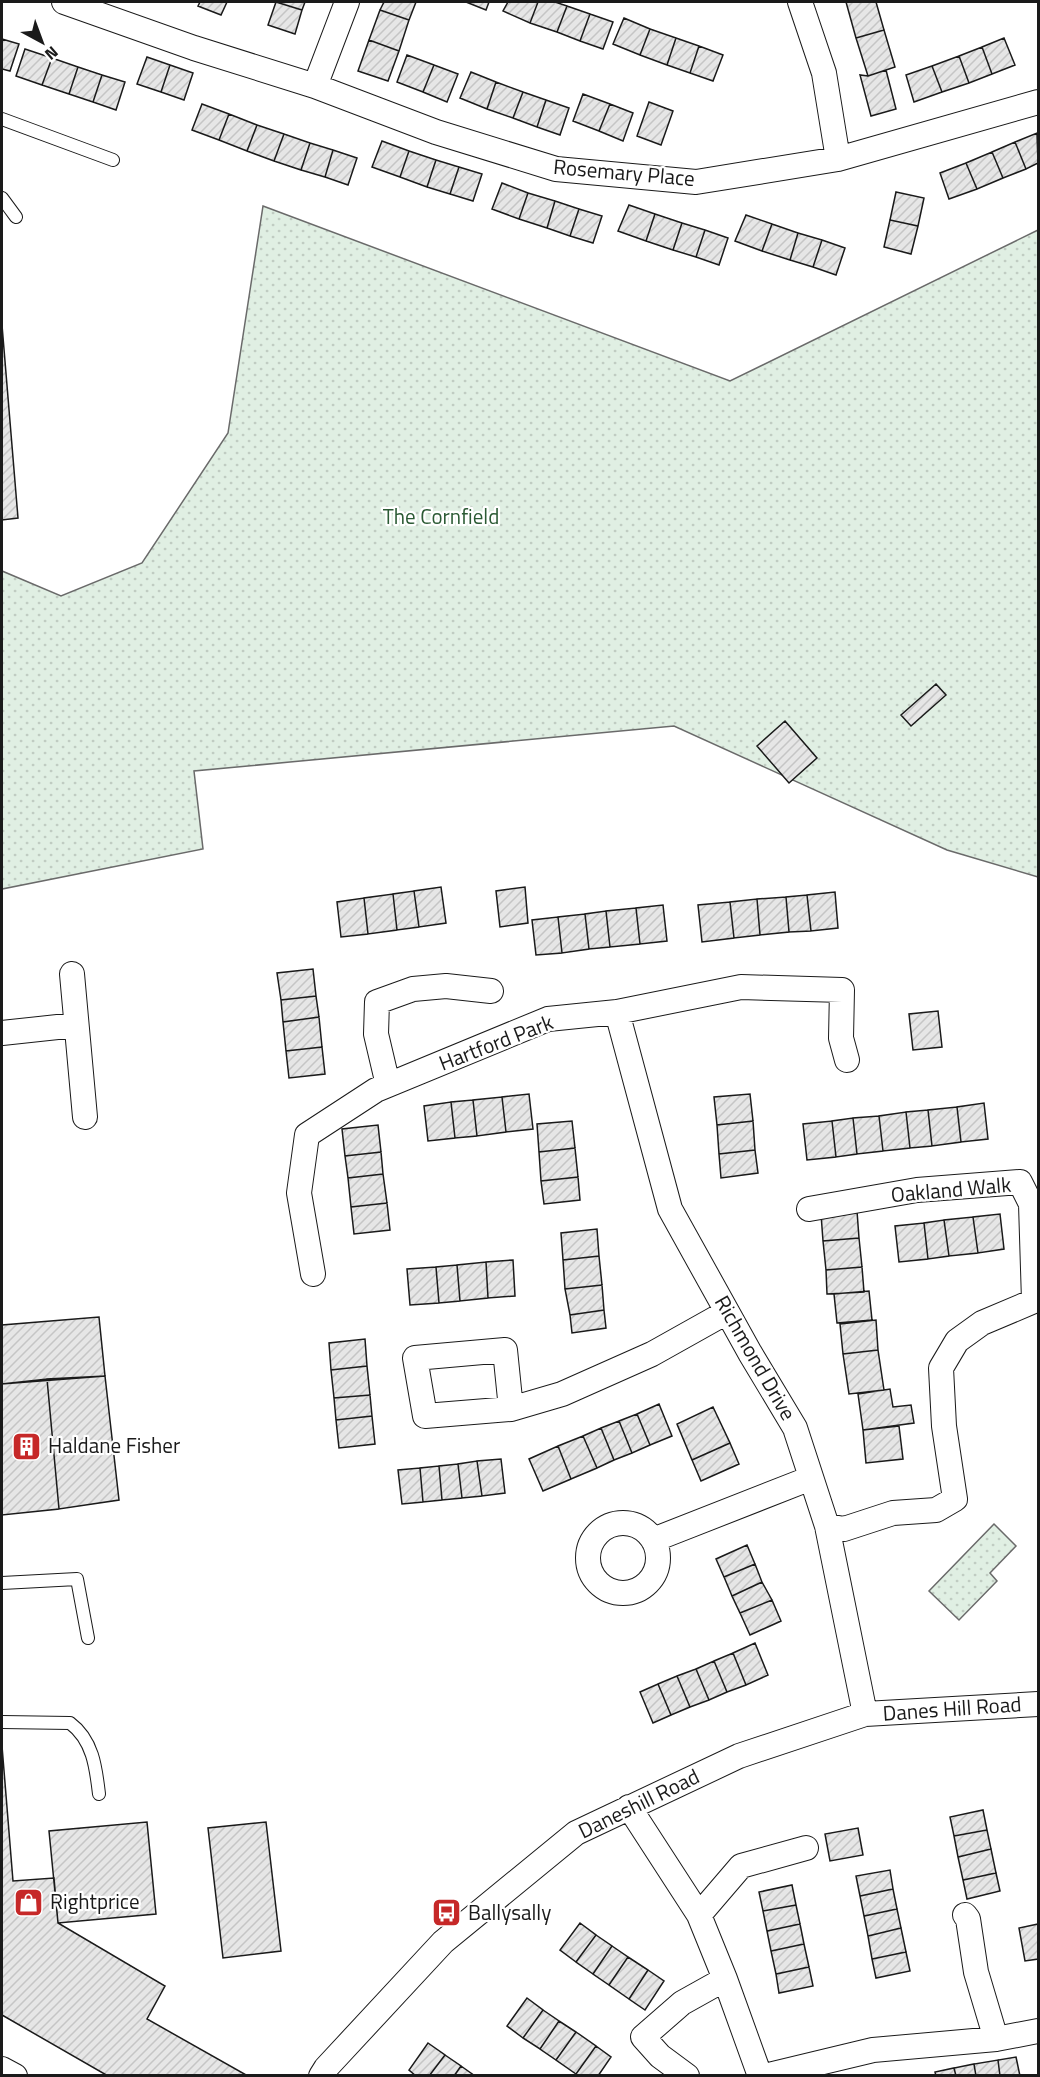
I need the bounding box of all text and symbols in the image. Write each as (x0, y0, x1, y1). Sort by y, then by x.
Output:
north arrow (12, 12, 72, 72)
text: N (40, 41, 64, 66)
street label: Rosemary Place (552, 150, 696, 194)
park label: The Cornfield (383, 500, 499, 532)
street label: Hartford Park (434, 1006, 557, 1079)
street label: Oakland Walk (889, 1168, 1012, 1210)
street label: Richmond Drive (707, 1289, 805, 1426)
place label: Haldane Fisher (48, 1429, 180, 1461)
building icon: Haldane Fisher (11, 1430, 43, 1462)
street label: Danes Hill Road (882, 1687, 1022, 1729)
street label: Daneshill Road (573, 1760, 705, 1846)
place label: Rightprice (50, 1885, 139, 1917)
shop icon: Rightprice (13, 1886, 45, 1918)
place label: Ballysally (468, 1896, 551, 1928)
bus stop icon: Ballysally (431, 1897, 463, 1929)

